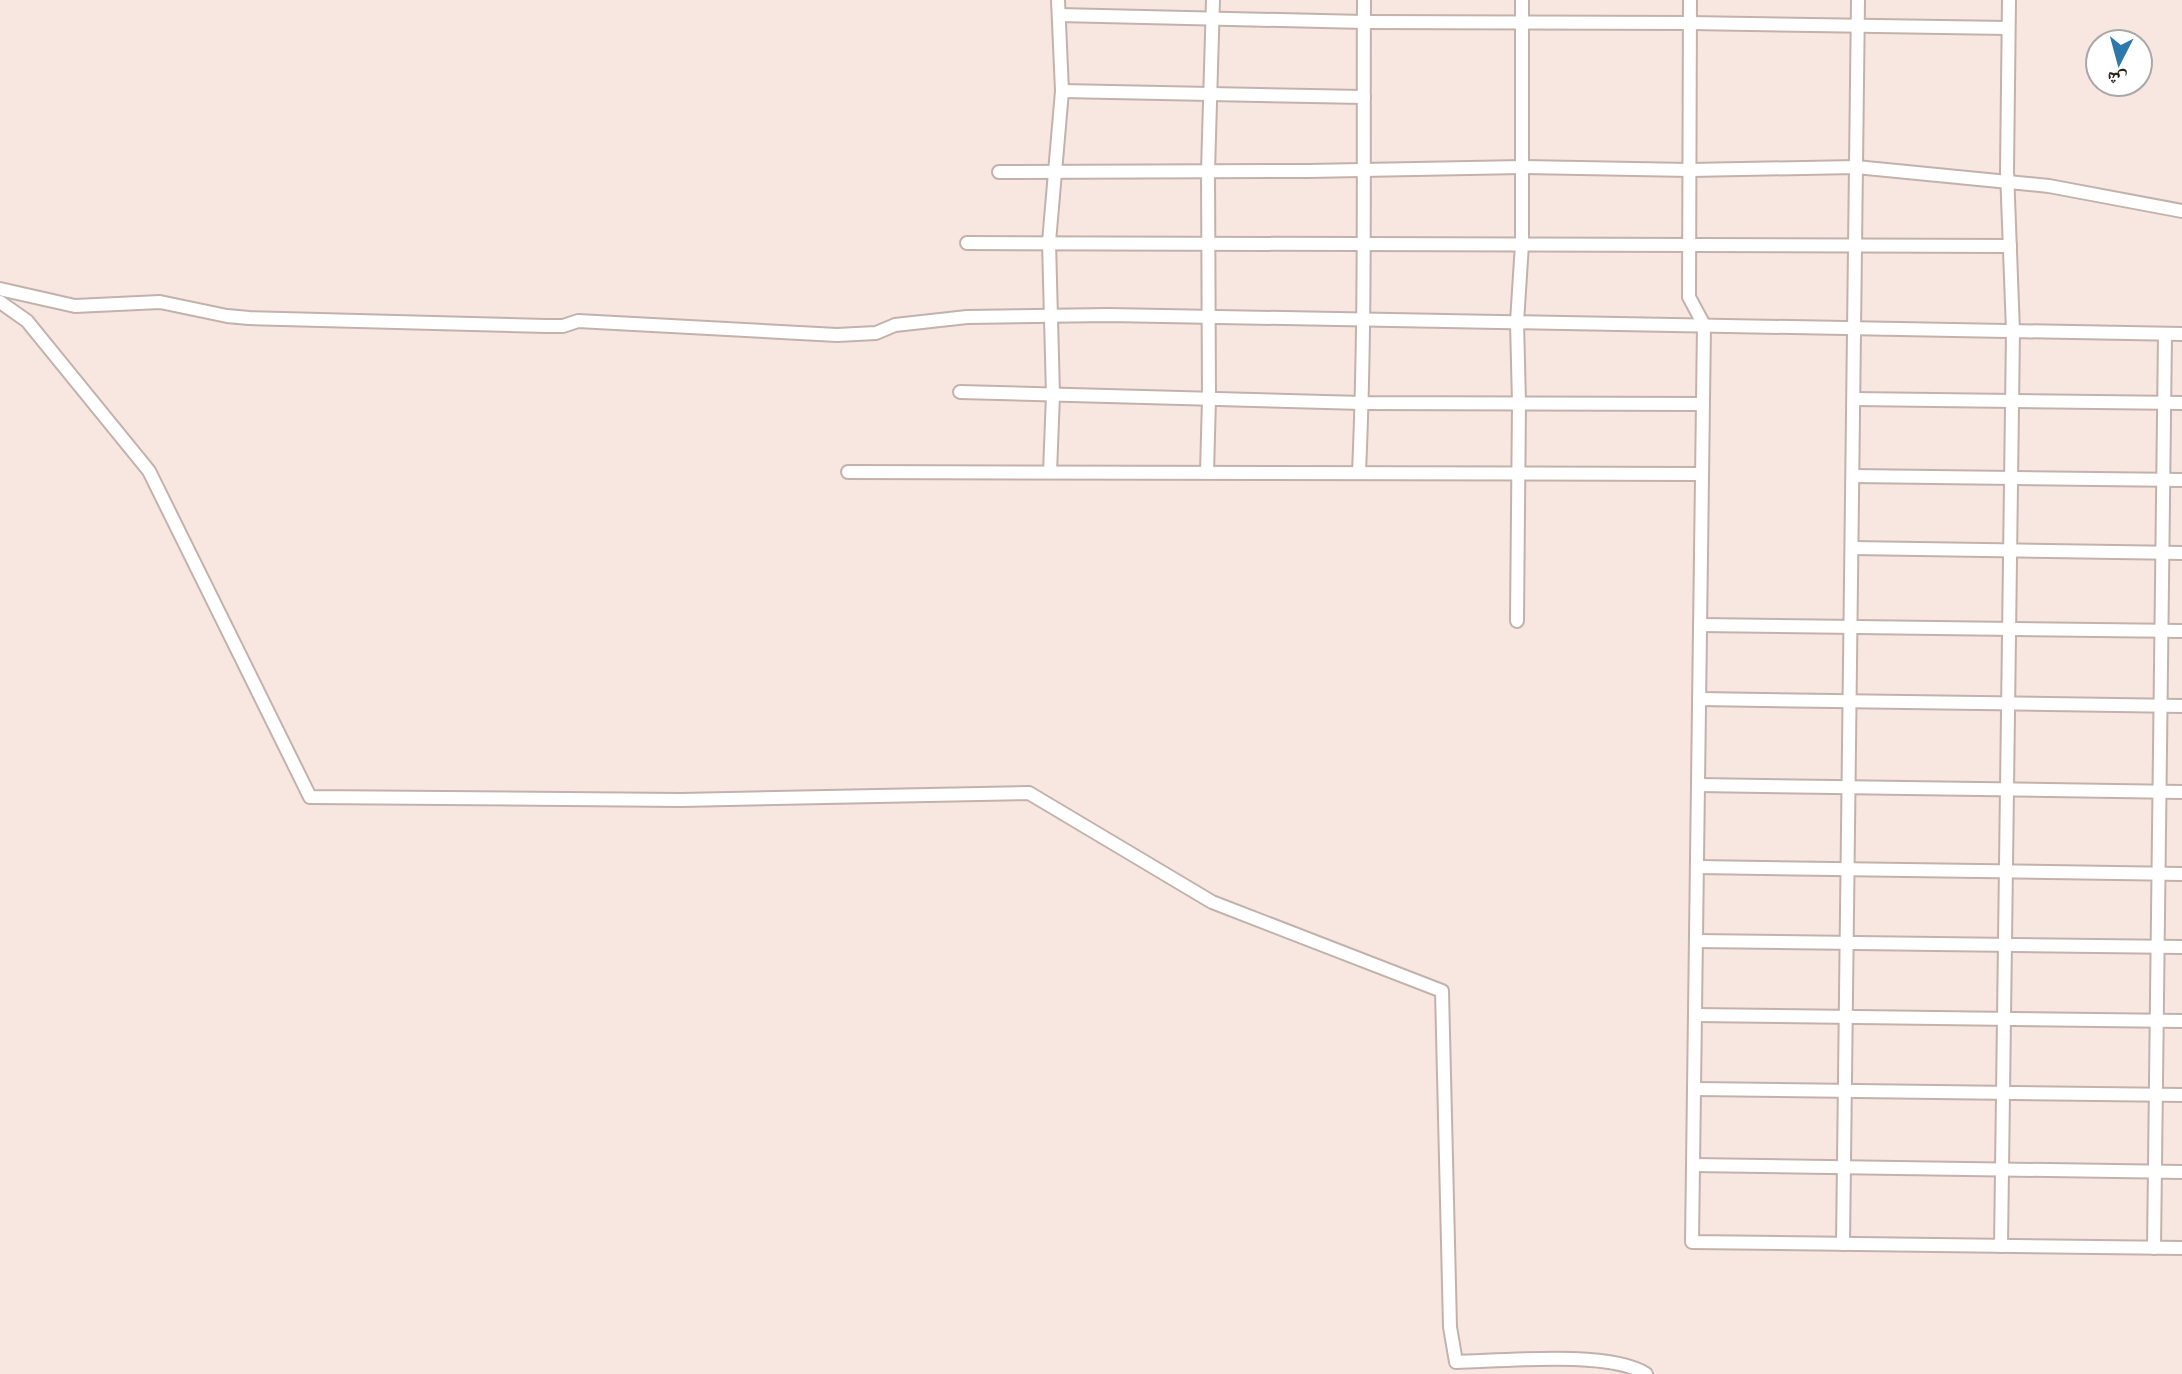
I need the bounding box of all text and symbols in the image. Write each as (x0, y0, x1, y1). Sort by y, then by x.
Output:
north arrow (2084, 28, 2154, 98)
text: ش (2106, 67, 2129, 92)

